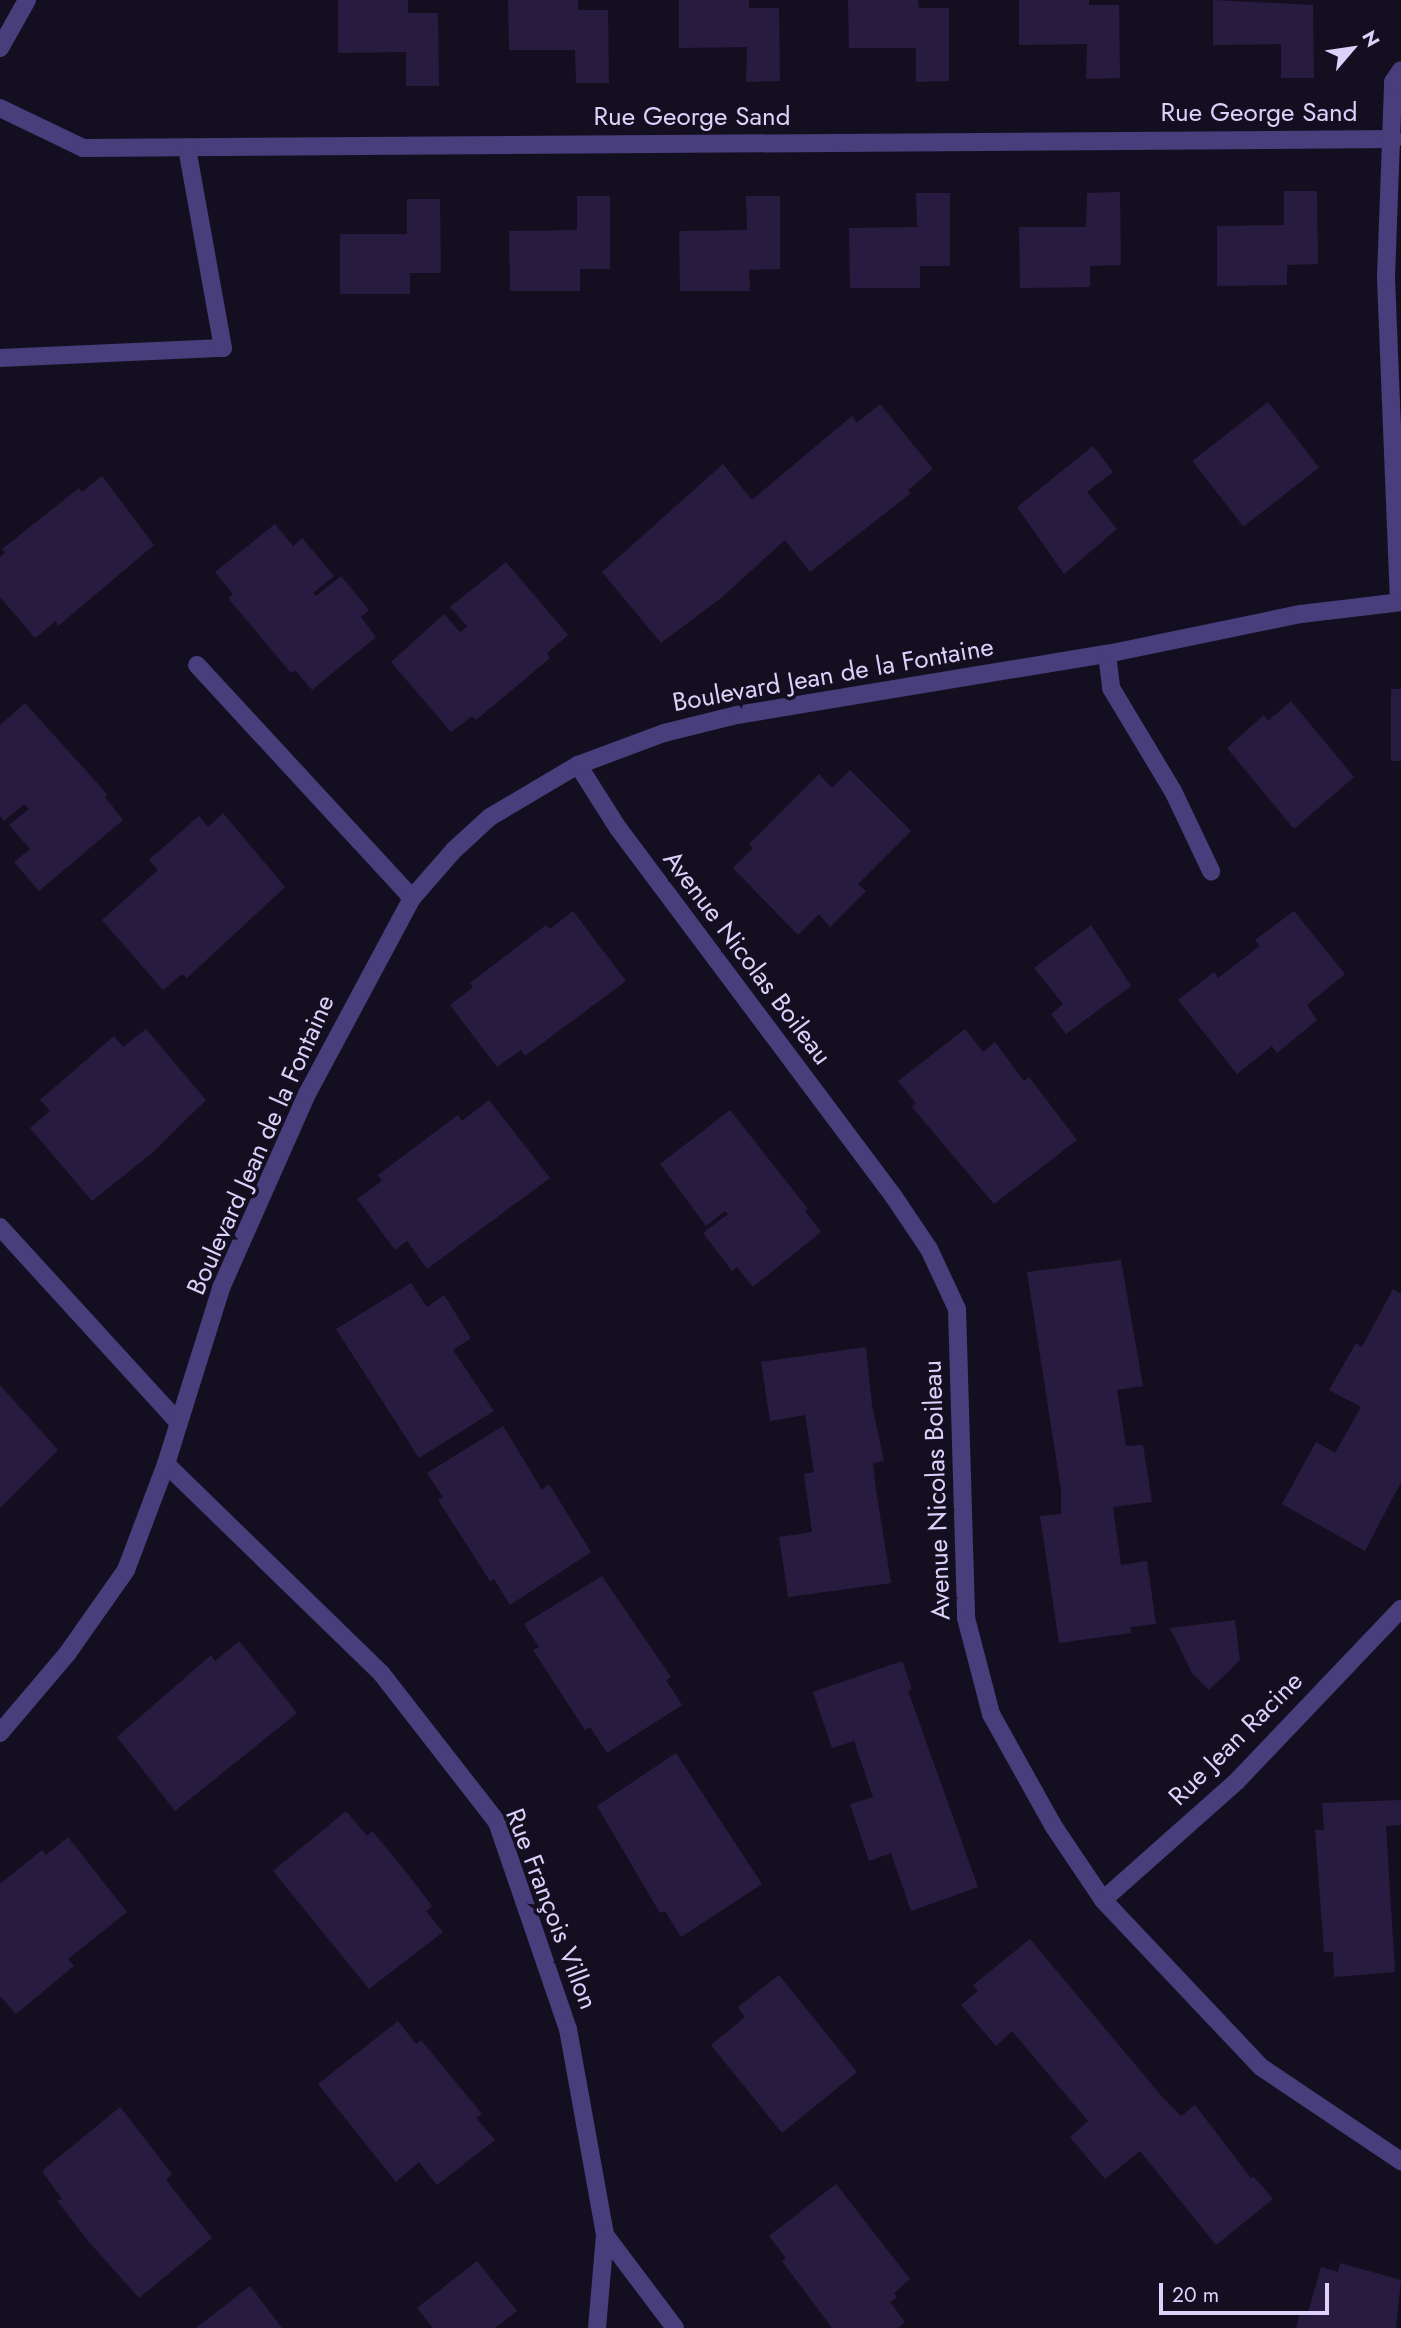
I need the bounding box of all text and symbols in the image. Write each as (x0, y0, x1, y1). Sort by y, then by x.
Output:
north arrow (1317, 14, 1387, 84)
text: N (1355, 25, 1386, 52)
street label: Rue George Sand (1161, 97, 1357, 129)
street label: Rue George Sand (594, 101, 790, 133)
street label: Boulevard Jean de la Fontaine (670, 631, 996, 719)
street label: Avenue Nicolas Boileau (656, 845, 838, 1071)
street label: Boulevard Jean de la Fontaine (181, 990, 341, 1300)
street label: Avenue Nicolas Boileau (917, 1359, 957, 1621)
street label: Rue Jean Racine (1163, 1666, 1309, 1812)
street label: Rue François Villon (498, 1804, 604, 2014)
scale bar (1163, 2268, 1333, 2312)
text: 20 m (1172, 2280, 1219, 2310)

